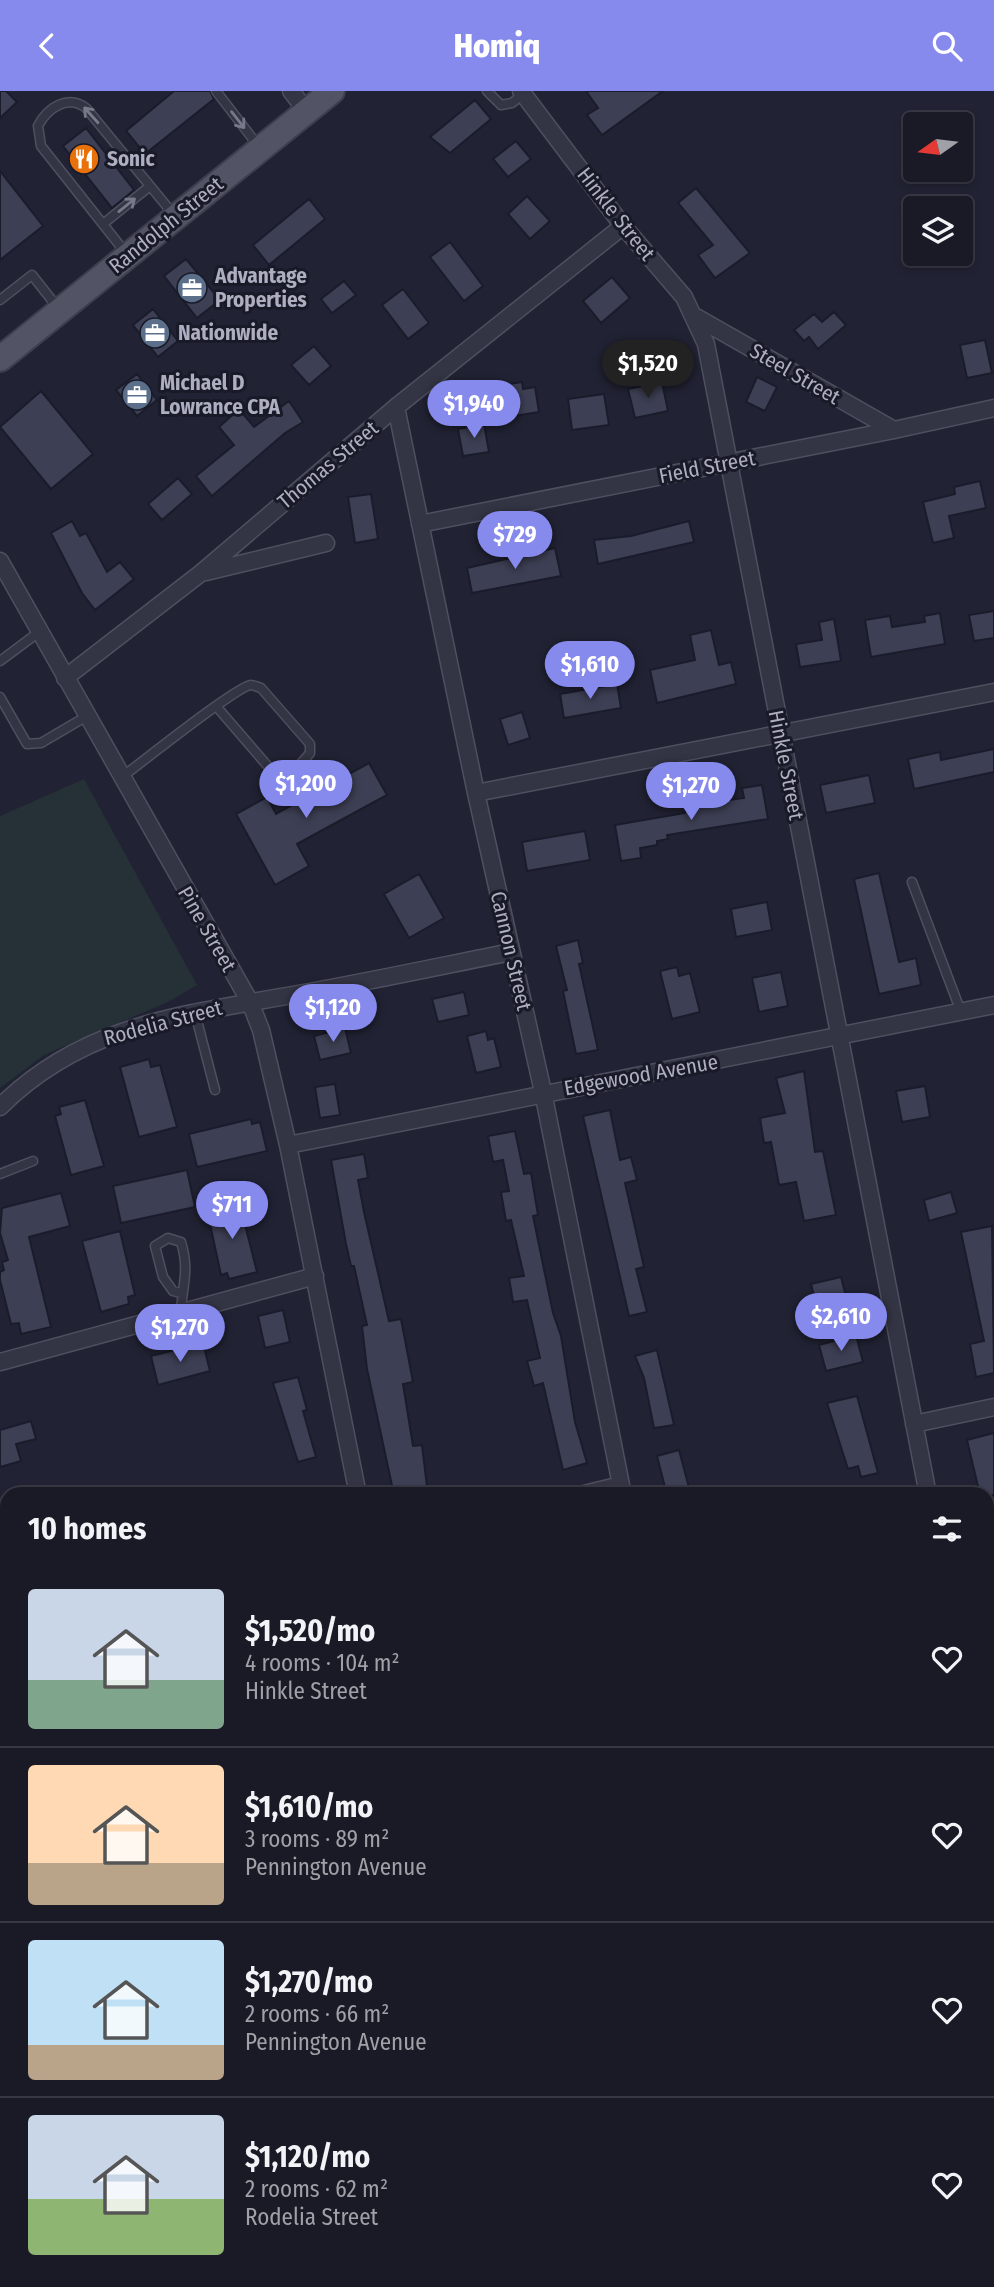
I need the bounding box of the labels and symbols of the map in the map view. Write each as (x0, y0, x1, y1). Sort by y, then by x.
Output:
one-way arrow (83, 106, 99, 124)
one-way arrow (231, 110, 246, 129)
north arrow (903, 112, 973, 182)
restaurant icon: Sonic (67, 142, 101, 176)
place label: Sonic (107, 146, 156, 172)
street label: Hinkle Street (572, 162, 661, 266)
street label: Randolph Street (104, 171, 228, 279)
one-way arrow (117, 198, 135, 213)
place label: Advantage Properties (214, 263, 307, 313)
office icon: Advantage Properties (175, 271, 209, 305)
office icon: Nationwide (138, 316, 172, 350)
place label: Nationwide (178, 320, 278, 346)
street label: Steel Street (745, 338, 845, 410)
pin: $1,520 (591, 341, 705, 400)
place label: Michael D Lowrance CPA (160, 370, 280, 420)
office icon: Michael D Lowrance CPA (120, 378, 154, 412)
pin: $1,940 (417, 381, 531, 440)
street label: Thomas Street (272, 415, 384, 515)
street label: Field Street (657, 445, 757, 489)
pin: $729 (474, 511, 556, 571)
pin: $1,610 (533, 641, 647, 701)
street label: Hinkle Street (763, 708, 809, 822)
pin: $1,200 (249, 761, 363, 820)
pin: $1,270 (634, 763, 748, 822)
street label: Pine Street (172, 882, 242, 976)
street label: Cannon Street (485, 889, 537, 1013)
pin: $1,120 (276, 985, 390, 1044)
street label: Rodelia Street (101, 995, 225, 1051)
street label: Edgewood Avenue (562, 1049, 720, 1101)
pin: $711 (191, 1181, 273, 1241)
pin: $2,610 (784, 1293, 898, 1353)
pin: $1,270 (123, 1305, 237, 1364)

